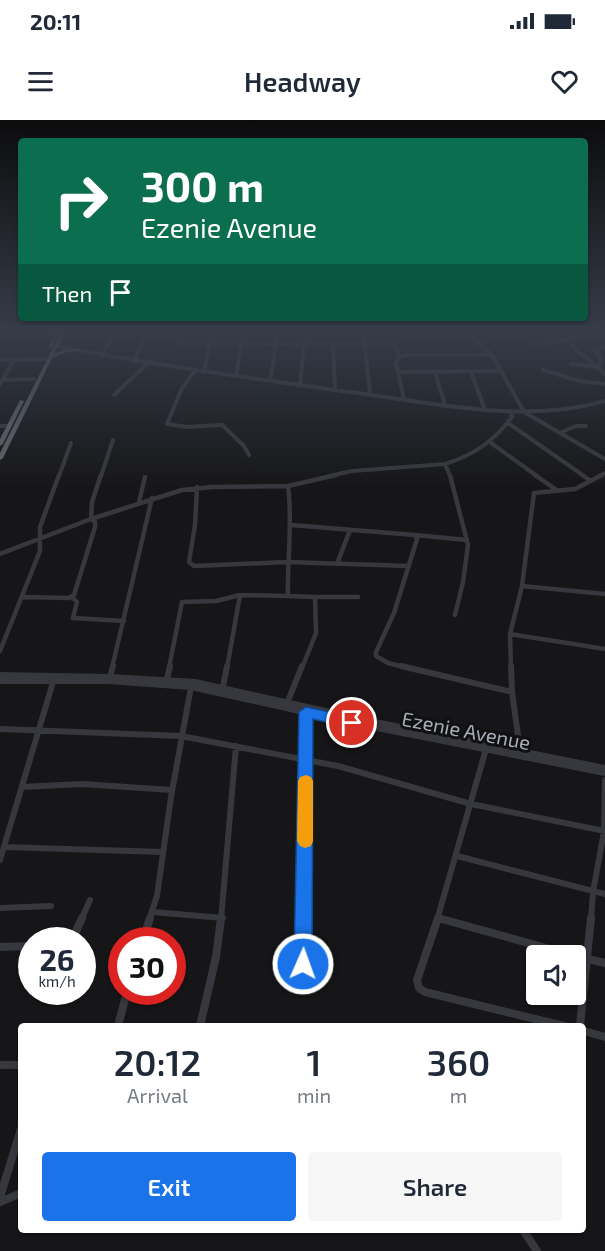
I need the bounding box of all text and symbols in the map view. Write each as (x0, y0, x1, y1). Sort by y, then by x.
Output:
text: 20:11 (30, 8, 81, 34)
icon: menu (24, 65, 57, 98)
text: Headway (244, 65, 361, 97)
icon: heart (548, 65, 581, 98)
text: 300 m (141, 160, 264, 210)
icon: right (42, 162, 120, 240)
text: Ezenie Avenue (141, 211, 317, 243)
icon: arrive (104, 276, 137, 309)
text: Then (42, 280, 92, 306)
pin (326, 697, 377, 748)
icon: arrive (335, 706, 368, 739)
street label: Ezenie Avenue (400, 706, 533, 754)
speed limit sign: 30 (108, 927, 186, 1005)
position arrow (271, 932, 335, 996)
text: 26 (39, 941, 75, 977)
map controls (526, 945, 586, 1005)
button: sound (526, 945, 586, 1005)
text: km/h (38, 972, 76, 990)
text: 20:12 (114, 1040, 201, 1083)
text: 1 (306, 1040, 322, 1083)
text: 360 (427, 1040, 490, 1083)
text: Arrival (127, 1083, 188, 1107)
text: min (297, 1083, 331, 1107)
text: m (450, 1083, 467, 1107)
button: Exit (42, 1152, 296, 1221)
button: Share (308, 1152, 562, 1221)

